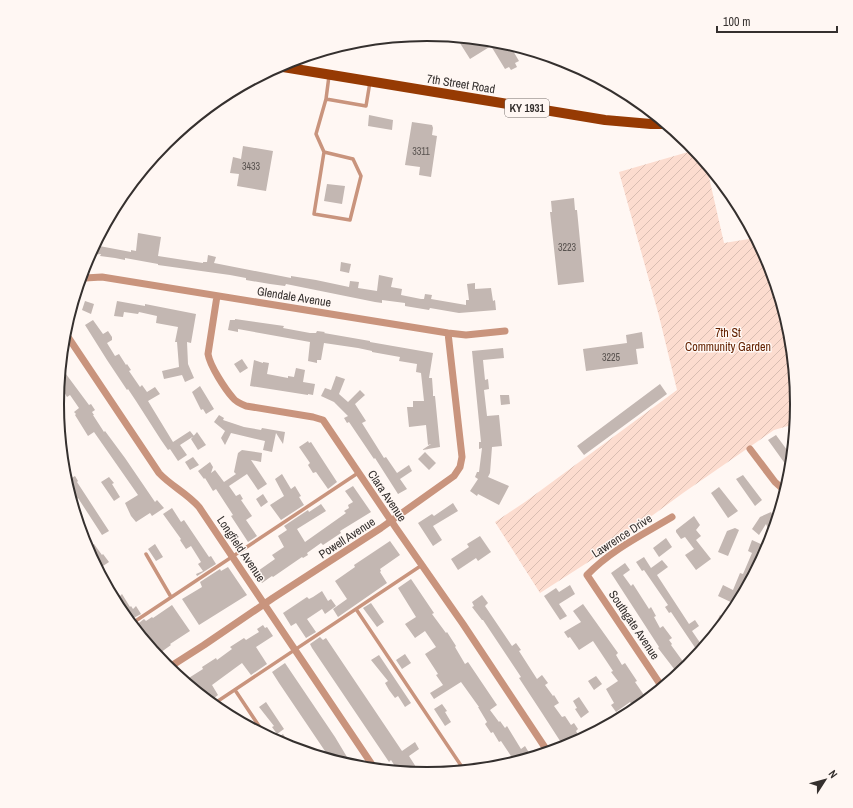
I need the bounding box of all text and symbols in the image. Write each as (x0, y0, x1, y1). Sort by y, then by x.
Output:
scale bar (717, 8, 837, 34)
text: 100 m (723, 14, 750, 30)
street label: 7th Street Road (426, 71, 496, 97)
road number: KY 1931 (505, 99, 549, 117)
house number: 3311 (412, 145, 430, 158)
house number: 3433 (242, 160, 261, 173)
house number: 3223 (558, 241, 577, 254)
street label: Glendale Avenue (256, 283, 332, 311)
park label: 7th St Community Garden (685, 325, 771, 355)
house number: 3225 (602, 351, 621, 364)
street label: Clara Avenue (364, 467, 410, 525)
street label: Lawrence Drive (589, 511, 655, 561)
street label: Longfield Avenue (213, 513, 269, 585)
street label: Powell Avenue (316, 514, 378, 562)
street label: Southgate Avenue (605, 587, 663, 663)
north arrow (805, 760, 845, 800)
text: N (826, 767, 841, 781)

